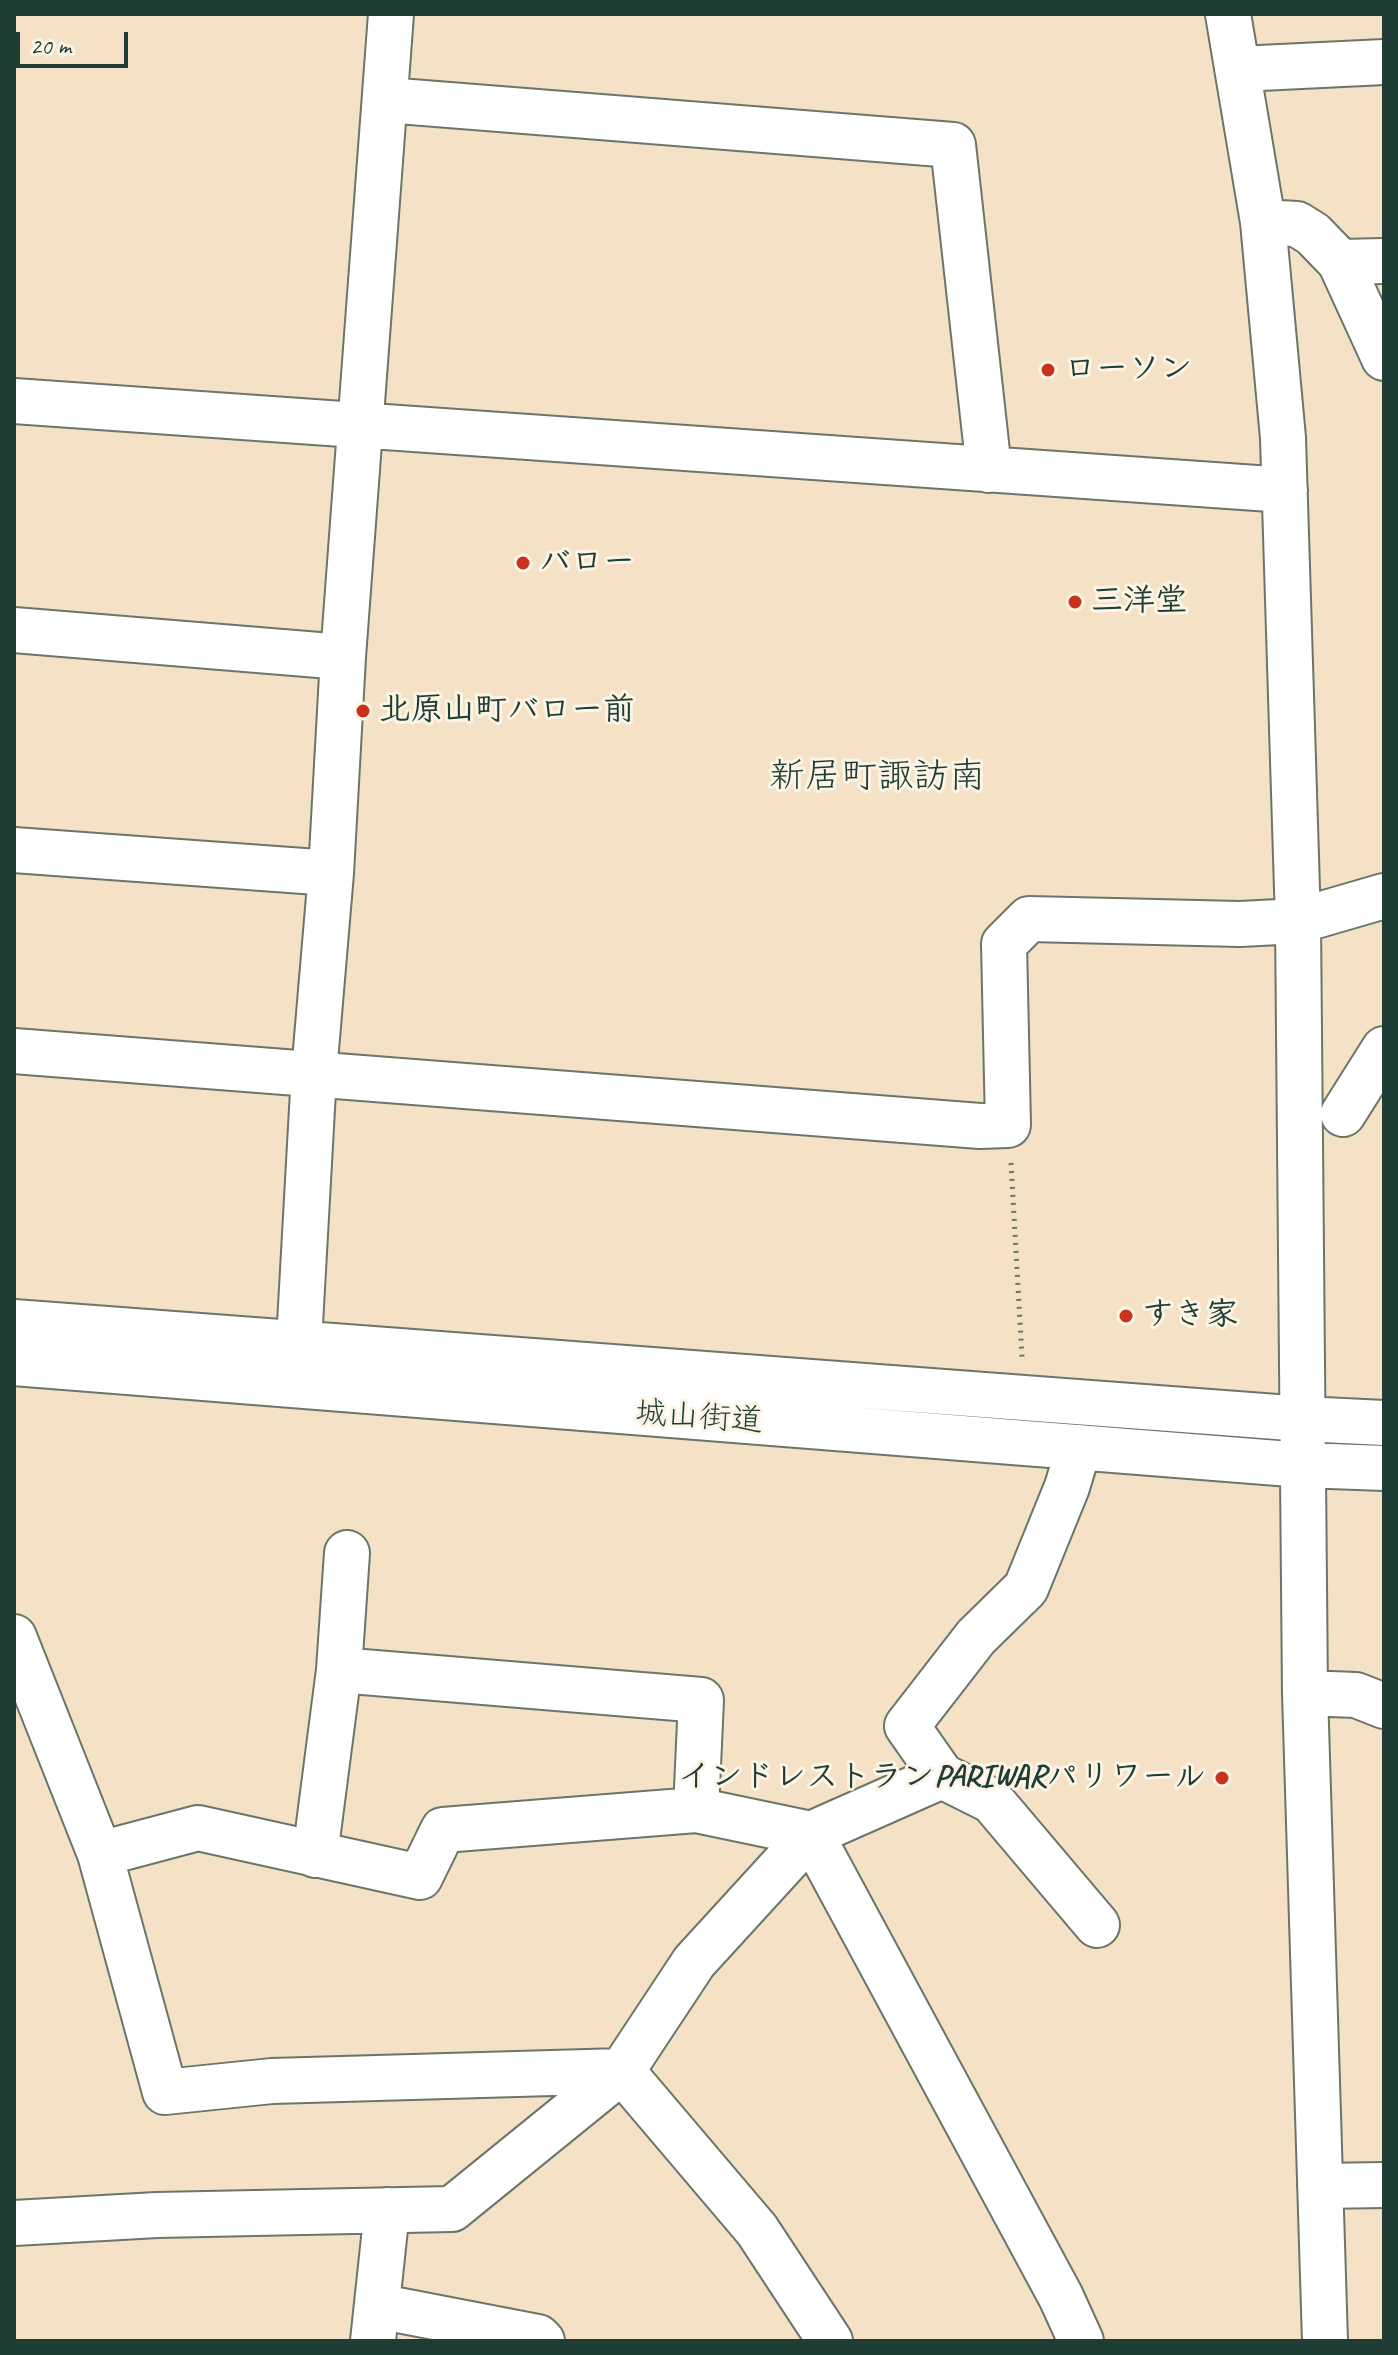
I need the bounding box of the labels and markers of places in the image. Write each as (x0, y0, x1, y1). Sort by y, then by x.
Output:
place label: ローソン (1064, 351, 1192, 389)
marker: ローソン (1039, 361, 1057, 379)
place label: バロー (539, 544, 635, 582)
marker: バロー (514, 554, 532, 572)
place label: 三洋堂 (1091, 583, 1187, 621)
marker: 三洋堂 (1066, 593, 1084, 611)
place label: 北原山町バロー前 (379, 692, 635, 730)
marker: 北原山町バロー前 (354, 702, 372, 720)
place label: すき家 (1142, 1297, 1238, 1335)
marker: すき家 (1117, 1307, 1135, 1325)
place label: インドレストランPARIWARパリワール (678, 1759, 1206, 1797)
marker: インドレストランPARIWARパリワール (1213, 1769, 1231, 1787)

